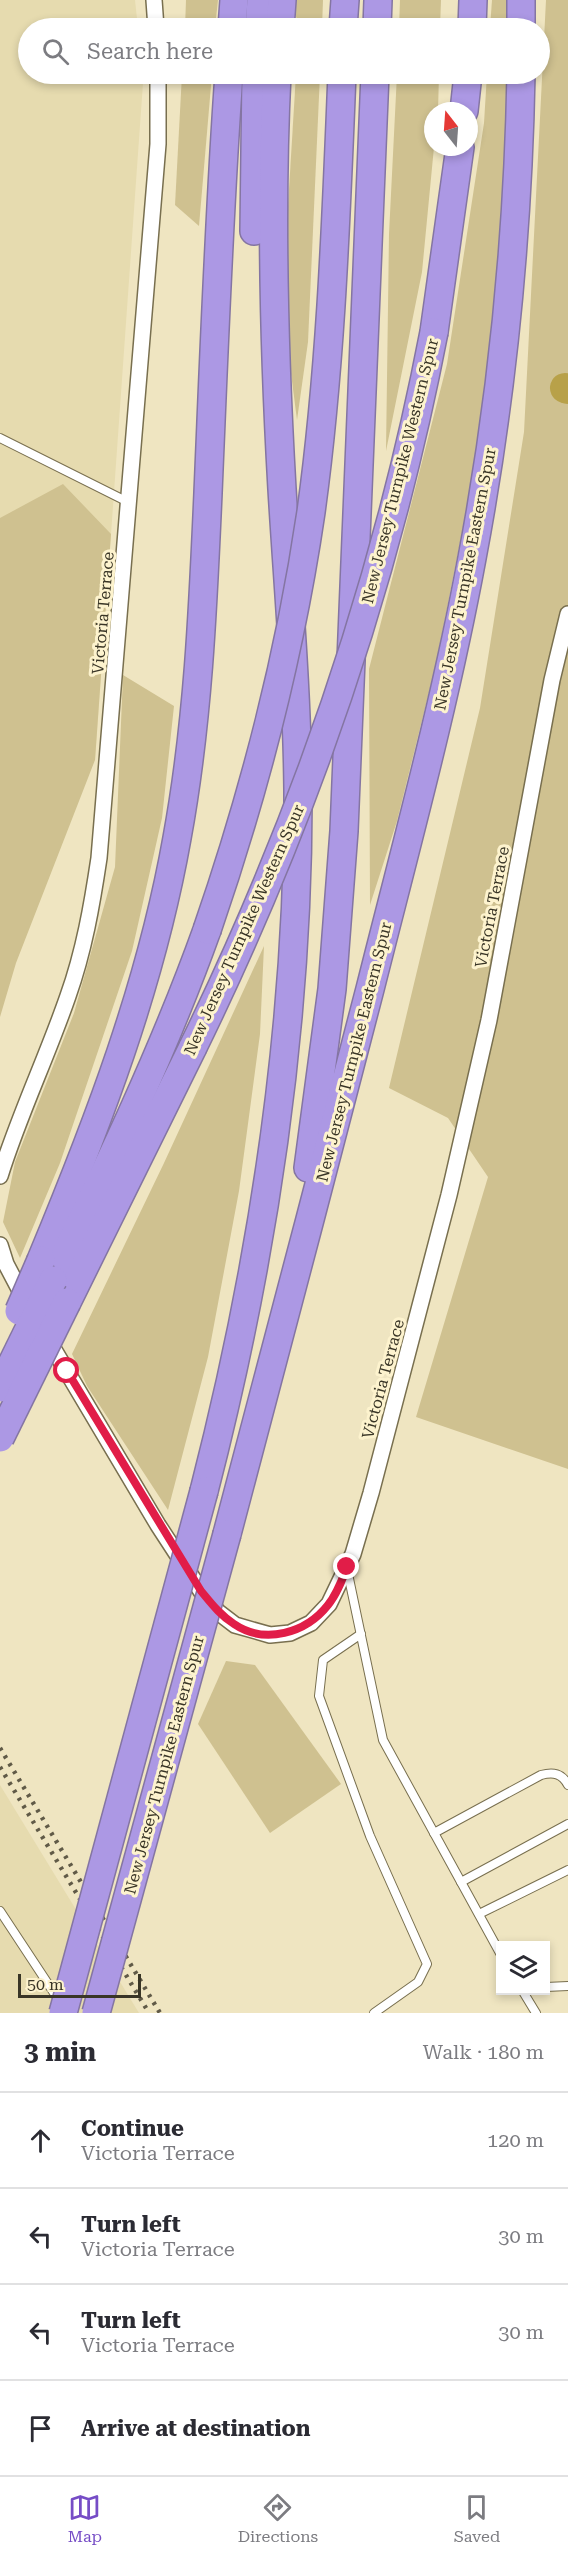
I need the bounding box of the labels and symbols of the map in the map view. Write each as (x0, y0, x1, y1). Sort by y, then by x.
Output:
north arrow (424, 102, 478, 156)
street label: New Jersey Turnpike Western Spur (358, 336, 442, 605)
street label: New Jersey Turnpike Eastern Spur (430, 446, 500, 712)
street label: Victoria Terrace (88, 551, 118, 675)
street label: New Jersey Turnpike Western Spur (180, 801, 308, 1058)
street label: Victoria Terrace (471, 845, 513, 969)
street label: New Jersey Turnpike Eastern Spur (312, 920, 396, 1184)
street label: Victoria Terrace (358, 1317, 408, 1441)
route start (53, 1357, 79, 1383)
route end (333, 1553, 359, 1579)
street label: New Jersey Turnpike Eastern Spur (120, 1633, 208, 1896)
scale bar (18, 1971, 141, 1998)

